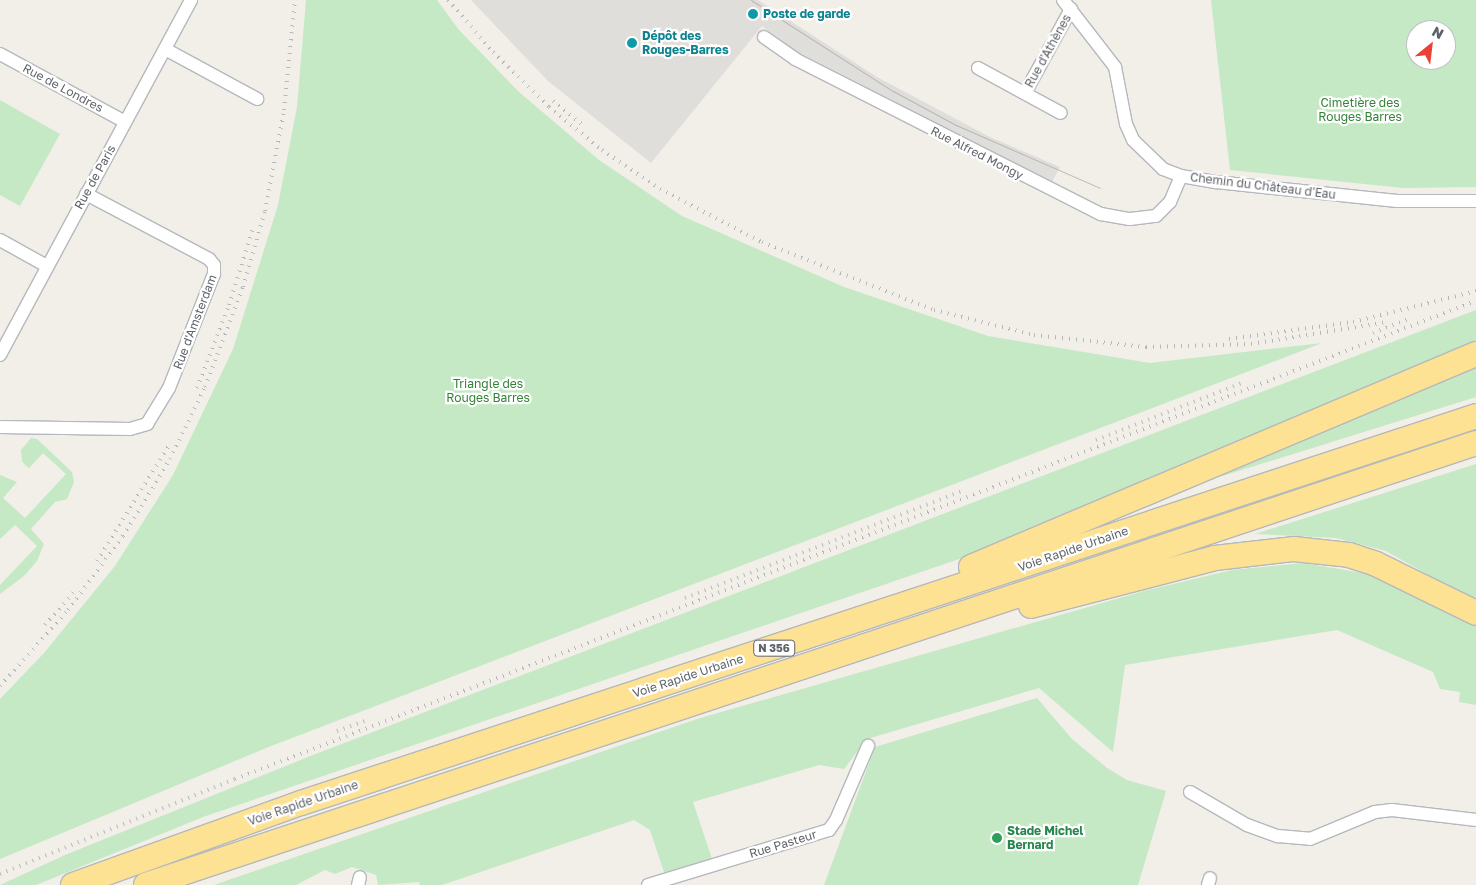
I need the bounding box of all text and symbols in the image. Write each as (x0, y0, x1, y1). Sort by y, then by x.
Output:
place label: Poste de garde (763, 7, 850, 21)
marker: Poste de garde (747, 8, 759, 20)
street label: Rue d'Athènes (1022, 12, 1074, 90)
north arrow (1406, 20, 1456, 70)
text: N (1429, 22, 1447, 42)
place label: Dépôt des Rouges-Barres (642, 29, 729, 57)
marker: Dépôt des Rouges-Barres (626, 37, 638, 49)
street label: Rue de Londres (20, 61, 106, 115)
park label: Cimetière des Rouges Barres (1318, 96, 1402, 124)
street label: Rue Alfred Mongy (928, 123, 1026, 183)
street label: Rue de Paris (71, 142, 119, 212)
street label: Chemin du Château d'Eau (1189, 170, 1337, 202)
street label: Rue d'Amsterdam (170, 273, 220, 371)
park label: Triangle des Rouges Barres (446, 377, 530, 405)
street label: Voie Rapide Urbaine (1016, 523, 1130, 575)
road number: N 356 (753, 640, 795, 656)
street label: Voie Rapide Urbaine (631, 651, 745, 701)
street label: Voie Rapide Urbaine (246, 777, 360, 829)
place label: Stade Michel Bernard (1007, 824, 1083, 852)
street label: Rue Pasteur (748, 827, 818, 861)
marker: Stade Michel Bernard (991, 832, 1003, 844)

